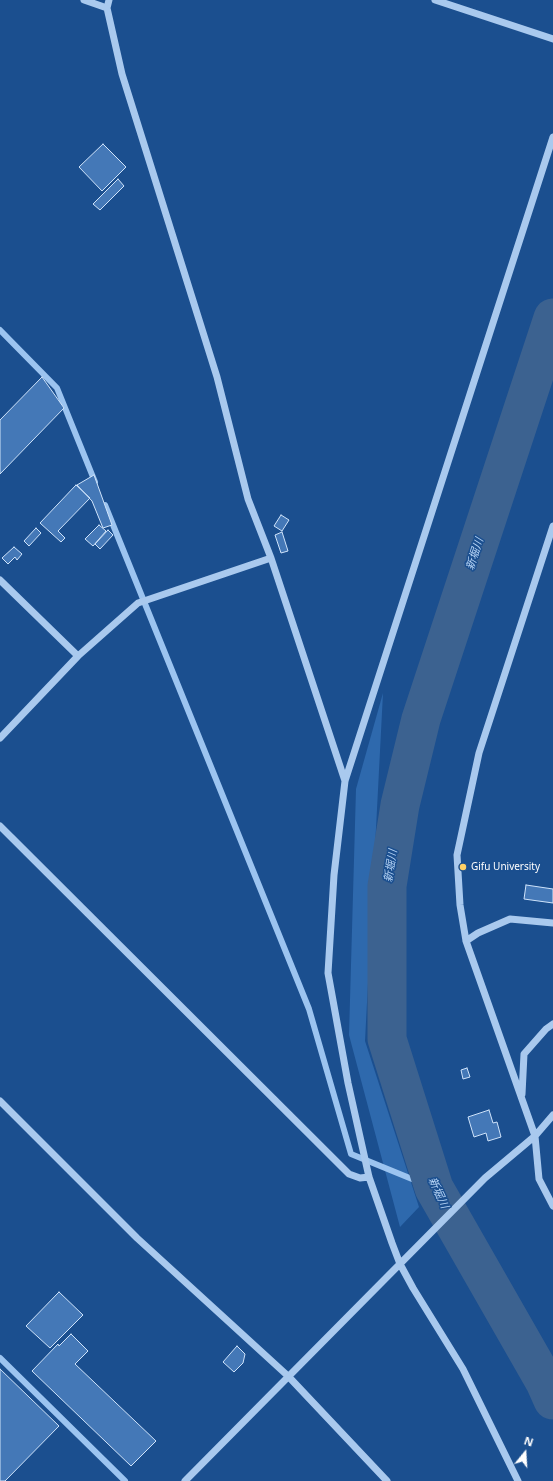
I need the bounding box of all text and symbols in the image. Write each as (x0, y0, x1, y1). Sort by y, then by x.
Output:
water label: 新堀川 (464, 536, 486, 572)
water label: 新堀川 (382, 849, 400, 883)
place label: Gifu University (471, 861, 540, 873)
marker: Gifu University (458, 862, 468, 872)
water label: 新堀川 (425, 1175, 451, 1211)
north arrow (505, 1433, 545, 1473)
text: N (522, 1433, 535, 1450)

